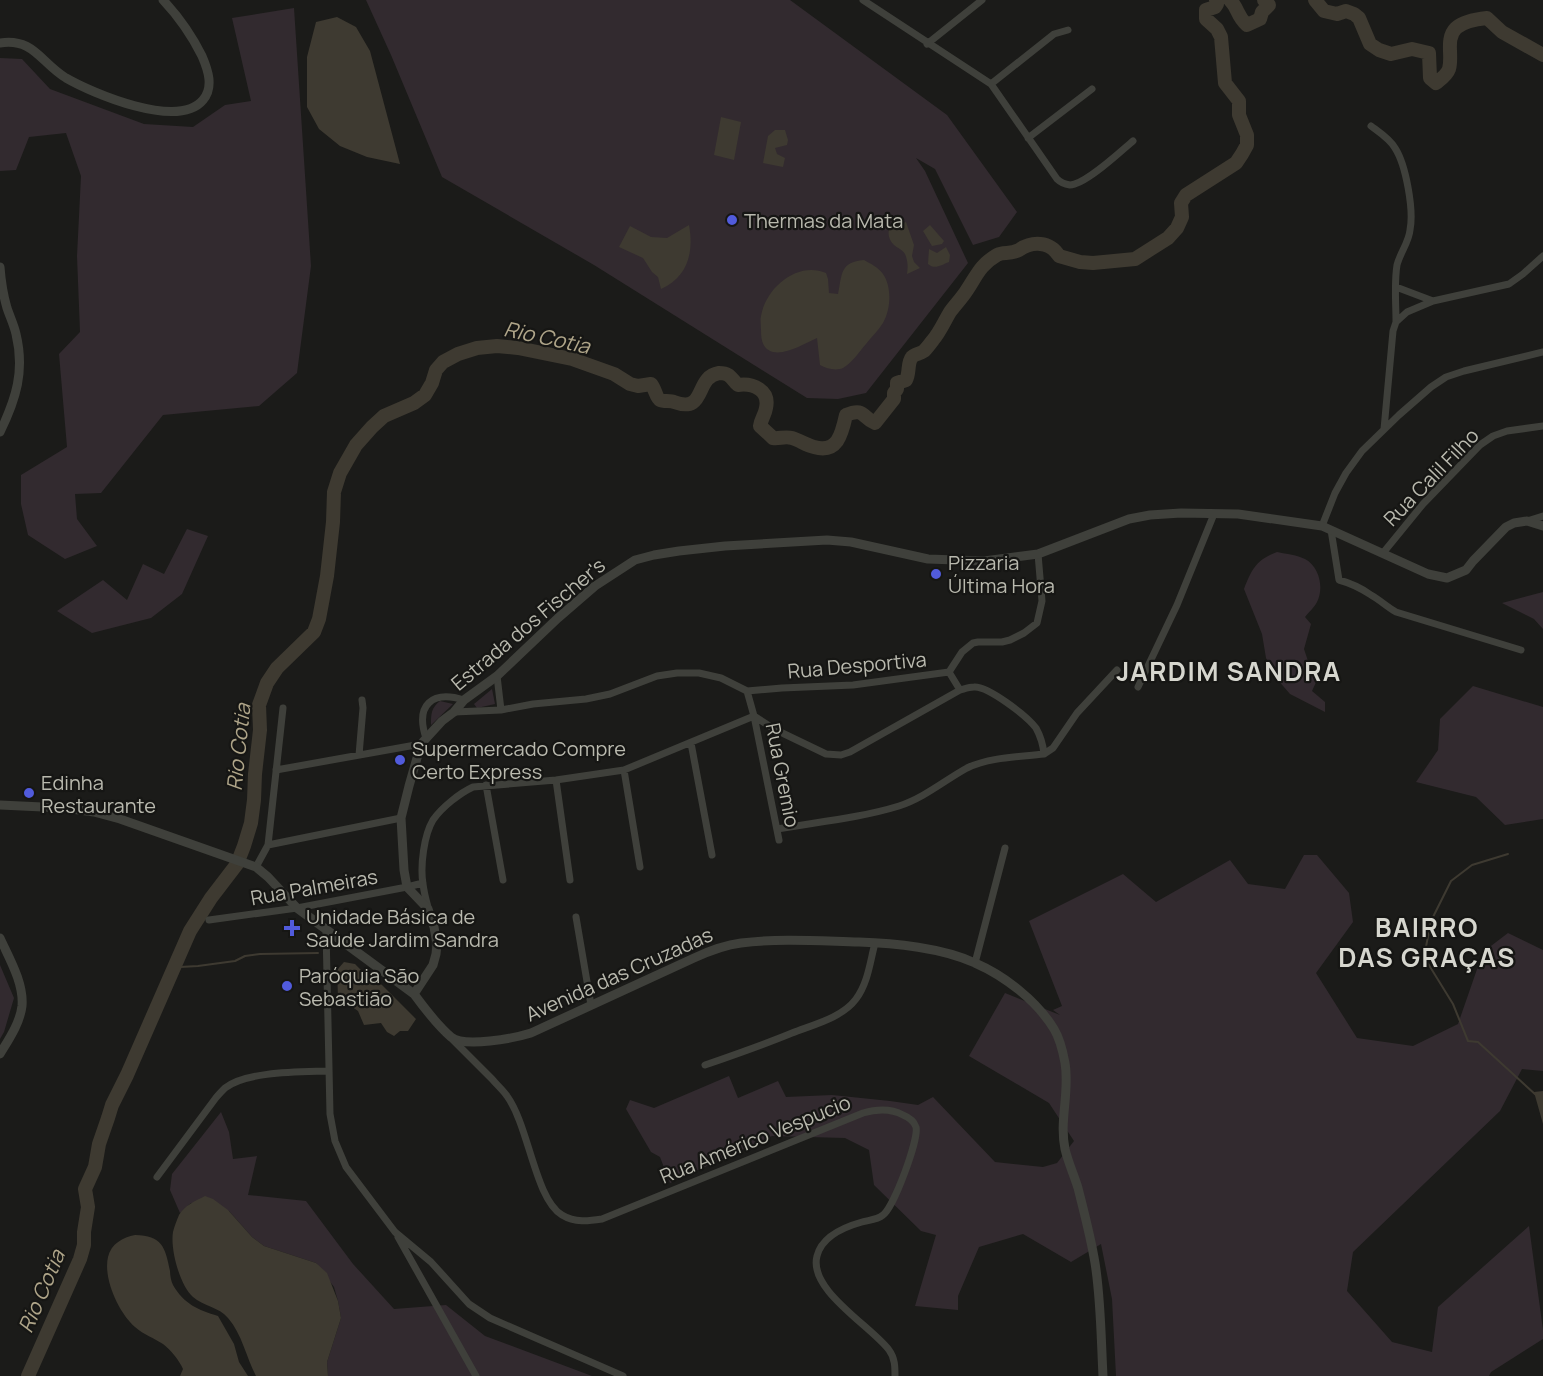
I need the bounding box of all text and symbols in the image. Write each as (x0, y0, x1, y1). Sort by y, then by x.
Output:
place label: Thermas da Mata (744, 207, 903, 234)
marker: Thermas da Mata (725, 213, 739, 227)
water label: Rio Cotia (501, 314, 594, 360)
street label: Rua Calil Filho (1377, 422, 1485, 532)
place label: Pizzaria Última Hora (948, 549, 1055, 599)
street label: Estrada dos Fischer's (445, 552, 611, 696)
marker: Pizzaria Última Hora (929, 567, 943, 581)
street label: Rua Desportiva (786, 645, 928, 685)
district label: JARDIM SANDRA (1116, 653, 1342, 689)
water label: Rio Cotia (220, 701, 257, 792)
street label: Rua Gremio (760, 721, 806, 830)
place label: Supermercado Compre Certo Express (412, 735, 626, 785)
marker: Supermercado Compre Certo Express (393, 753, 407, 767)
place label: Edinha Restaurante (41, 769, 156, 819)
marker: Edinha Restaurante (22, 786, 36, 800)
street label: Rua Palmeiras (248, 863, 380, 911)
place label: Unidade Básica de Saúde Jardim Sandra (306, 903, 499, 953)
district label: BAIRRO DAS GRAÇAS (1338, 909, 1516, 975)
marker: Unidade Básica de Saúde Jardim Sandra (283, 919, 301, 937)
street label: Avenida das Cruzadas (521, 921, 717, 1027)
place label: Paróquia São Sebastião (299, 962, 420, 1012)
marker: Paróquia São Sebastião (280, 979, 294, 993)
street label: Rua Américo Vespucio (656, 1088, 855, 1190)
water label: Rio Cotia (11, 1244, 71, 1337)

